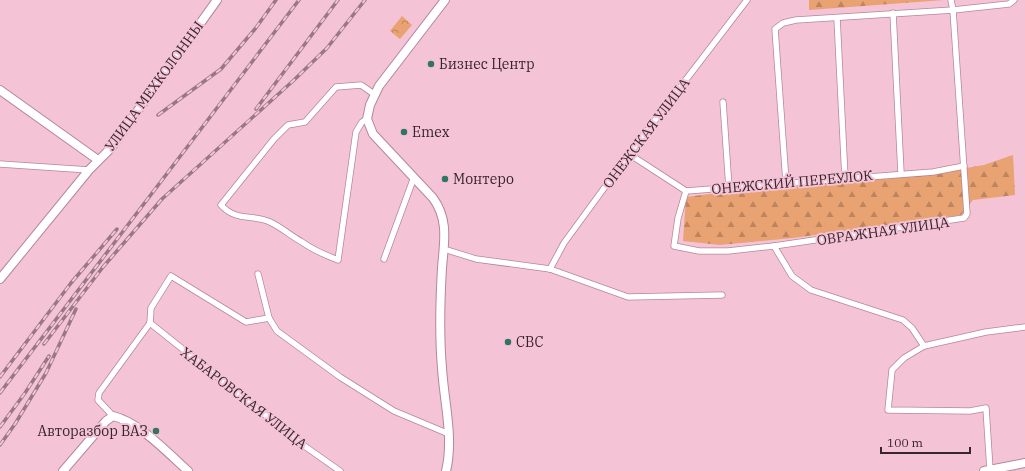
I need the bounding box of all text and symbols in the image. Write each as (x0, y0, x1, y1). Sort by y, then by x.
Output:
street label: УЛИЦА МЕХКОЛОННЫ (101, 17, 207, 155)
place label: Бизнес Центр (439, 55, 535, 73)
marker: Бизнес Центр (426, 59, 436, 69)
street label: ОНЕЖСКАЯ УЛИЦА (599, 74, 694, 192)
place label: Emex (412, 123, 450, 141)
marker: Emex (399, 127, 409, 137)
street label: ОНЕЖСКИЙ ПЕРЕУЛОК (711, 166, 874, 198)
place label: Монтеро (453, 170, 514, 188)
marker: Монтеро (440, 174, 450, 184)
street label: ОВРАЖНАЯ УЛИЦА (816, 213, 951, 249)
place label: СВС (516, 333, 544, 351)
marker: СВС (503, 337, 513, 347)
street label: ХАБАРОВСКАЯ УЛИЦА (177, 343, 311, 453)
place label: Авторазбор ВАЗ (37, 422, 148, 440)
marker: Авторазбор ВАЗ (151, 426, 161, 436)
scale bar (881, 429, 970, 455)
text: 100 m (887, 435, 923, 450)

